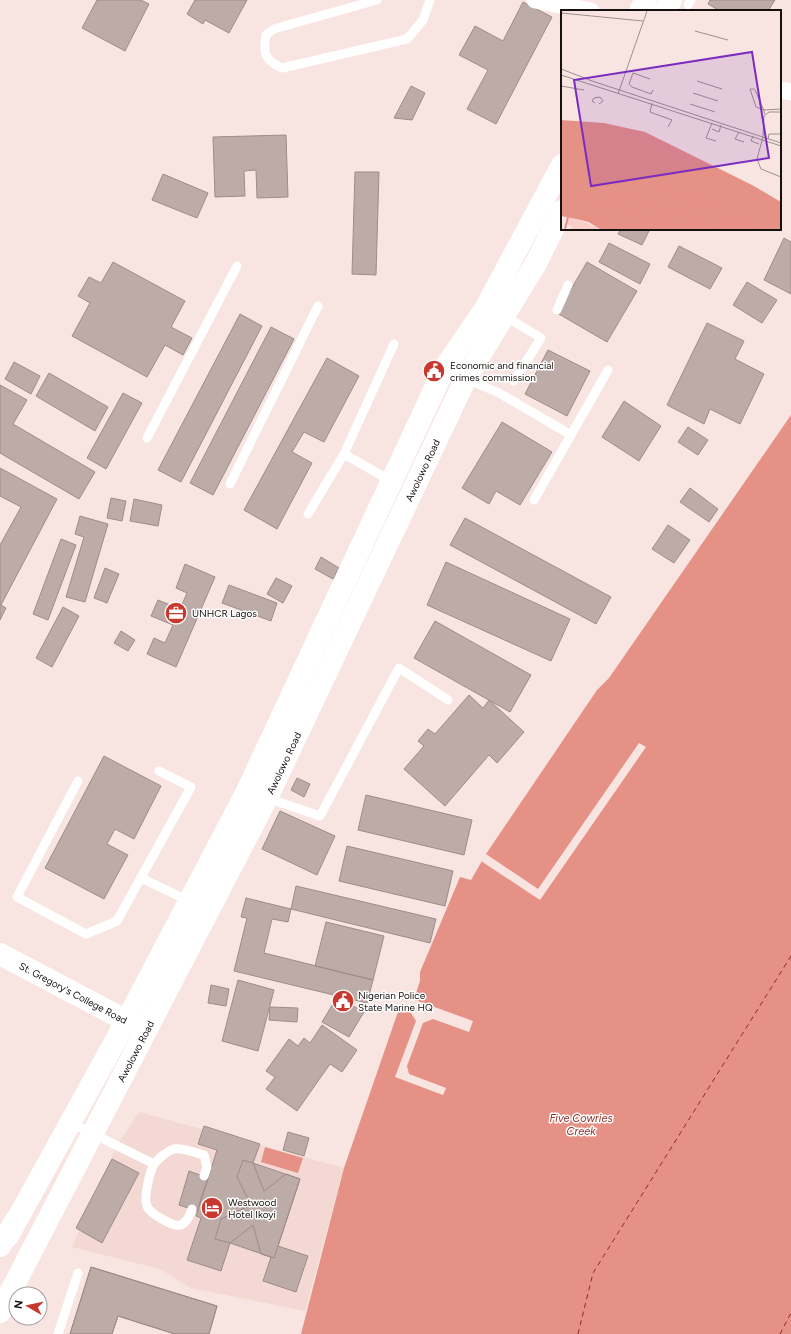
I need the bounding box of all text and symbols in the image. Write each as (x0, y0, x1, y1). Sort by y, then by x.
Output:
inset map (561, 10, 781, 230)
public building icon: Economic and financial crimes commission (421, 358, 447, 384)
place label: Economic and financial crimes commission (450, 359, 554, 384)
street label: Awolowo Road (403, 437, 443, 503)
office icon: UNHCR Lagos (163, 600, 189, 626)
place label: UNHCR Lagos (192, 607, 257, 620)
street label: Awolowo Road (264, 730, 304, 796)
street label: St. Gregory's College Road (17, 959, 129, 1027)
public building icon: Nigerian Police State Marine HQ (330, 988, 356, 1014)
place label: Nigerian Police State Marine HQ (358, 989, 433, 1014)
street label: Awolowo Road (115, 1018, 157, 1084)
water label: Five Cowries Creek (549, 1112, 613, 1138)
hotel icon: Westwood Hotel Ikoyi (199, 1195, 225, 1221)
place label: Westwood Hotel Ikoyi (228, 1196, 276, 1221)
north arrow (8, 1286, 48, 1326)
text: N (12, 1299, 26, 1310)

